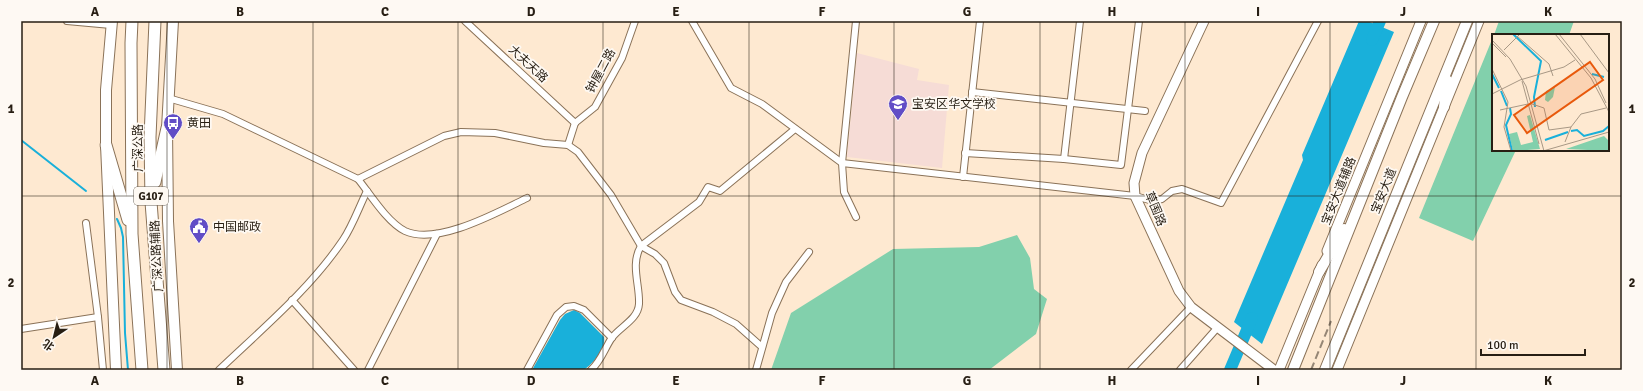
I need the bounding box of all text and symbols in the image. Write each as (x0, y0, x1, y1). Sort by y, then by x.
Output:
text: A (91, 4, 100, 20)
text: B (236, 4, 244, 20)
text: C (381, 4, 389, 20)
text: D (527, 4, 536, 20)
text: E (672, 4, 680, 20)
text: F (819, 4, 826, 20)
text: G (963, 4, 971, 20)
text: H (1108, 4, 1116, 20)
text: I (1256, 4, 1260, 20)
text: J (1400, 4, 1406, 20)
text: K (1544, 4, 1552, 20)
inset map (1492, 34, 1609, 151)
street label: 大夫天路 (505, 42, 551, 86)
street label: 钟屋二路 (583, 46, 619, 96)
school or university icon: 宝安区华文学校 (887, 93, 909, 121)
place label: 宝安区华文学校 (912, 97, 996, 112)
text: 1 (7, 101, 15, 117)
text: 1 (1628, 101, 1636, 117)
bus stop icon: 黄田 (162, 112, 184, 140)
place label: 黄田 (187, 116, 211, 131)
street label: 广深公路 (131, 124, 146, 172)
street label: 宝安大道辅路 (1319, 155, 1359, 227)
street label: 宝安大道 (1368, 166, 1400, 216)
road number: G107 (134, 187, 168, 205)
street label: 草围路 (1141, 189, 1169, 229)
public building icon: 中国邮政 (188, 216, 210, 244)
street label: 广深公路辅路 (148, 220, 166, 292)
place label: 中国邮政 (213, 220, 261, 235)
text: 2 (7, 275, 15, 291)
text: 2 (1628, 275, 1636, 291)
north arrow (34, 317, 74, 357)
scale bar (1481, 331, 1585, 357)
text: 北 (40, 336, 57, 353)
text: 100 m (1487, 338, 1519, 353)
text: A (91, 373, 100, 389)
text: B (236, 373, 244, 389)
text: C (381, 373, 389, 389)
text: D (527, 373, 536, 389)
text: E (672, 373, 680, 389)
text: F (819, 373, 826, 389)
text: G (963, 373, 971, 389)
text: H (1108, 373, 1116, 389)
text: I (1256, 373, 1260, 389)
text: J (1400, 373, 1406, 389)
text: K (1544, 373, 1552, 389)

